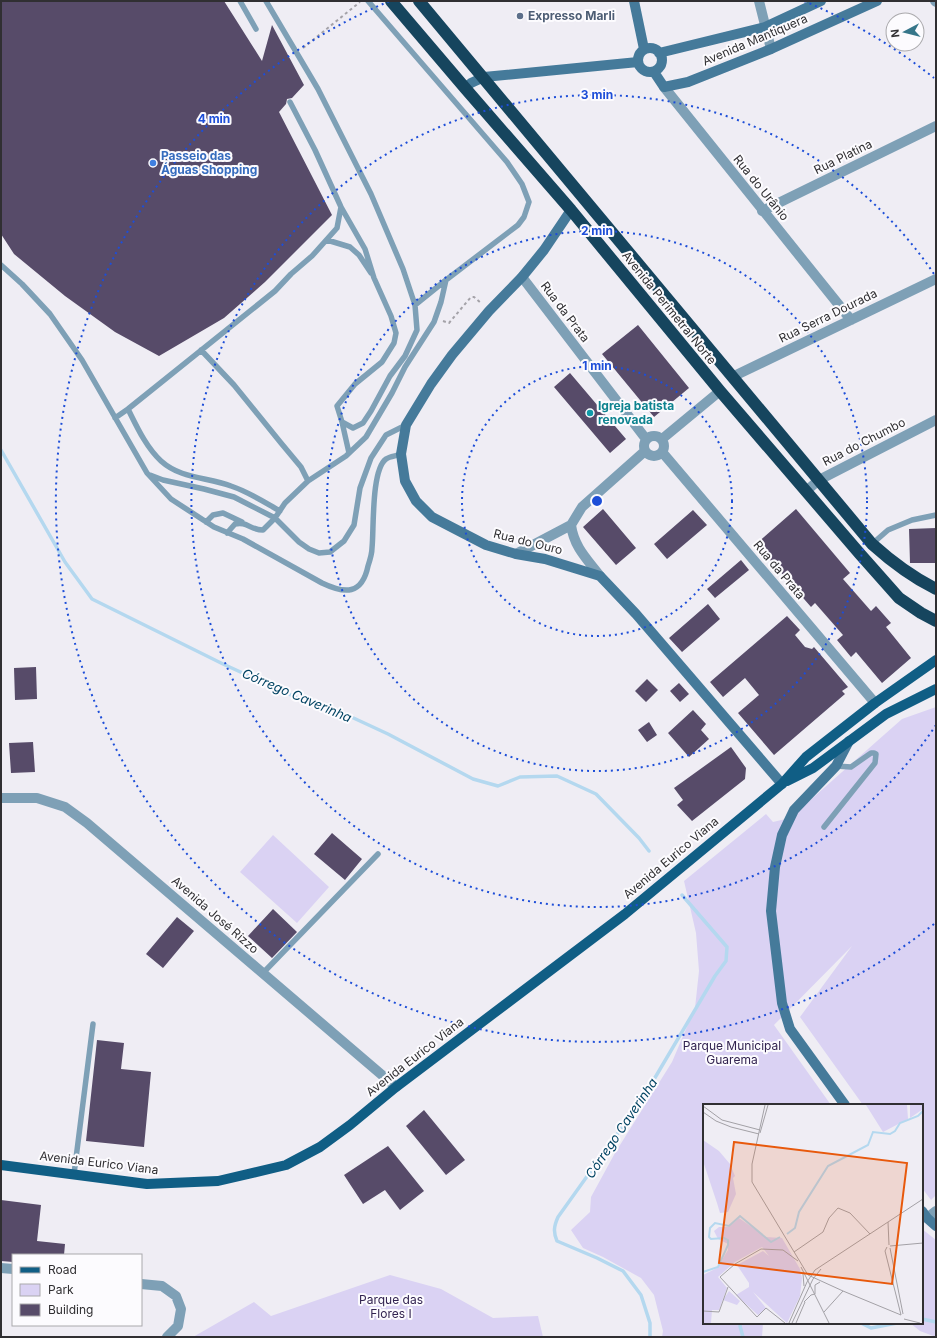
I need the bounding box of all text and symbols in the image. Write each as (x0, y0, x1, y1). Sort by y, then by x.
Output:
place label: Expresso Marli (528, 8, 615, 23)
marker: Expresso Marli (515, 11, 525, 21)
street label: Avenida Mantiquera (700, 11, 810, 68)
north arrow (885, 12, 925, 52)
text: N (888, 28, 903, 38)
text: 3 min (581, 87, 613, 102)
text: 4 min (198, 111, 230, 126)
street label: Rua Platina (811, 136, 874, 177)
place label: Passeio das Águas Shopping (161, 148, 257, 177)
street label: Rua do Urânio (730, 152, 792, 224)
marker: Passeio das Águas Shopping (148, 158, 158, 168)
text: 2 min (581, 223, 613, 238)
street label: Avenida Perimetral Norte (619, 248, 720, 367)
street label: Rua da Prata (538, 278, 593, 345)
street label: Rua Serra Dourada (776, 285, 879, 346)
text: 1 min (582, 358, 612, 373)
place label: Igreja batista renovada (598, 398, 674, 427)
marker: Igreja batista renovada (585, 408, 595, 418)
street label: Rua do Chumbo (820, 414, 908, 469)
centre of rings (590, 494, 604, 508)
street label: Rua do Ouro (492, 526, 564, 557)
street label: Rua da Prata (750, 537, 808, 602)
water label: Córrego Caverinha (240, 665, 354, 725)
street label: Avenida Eurico Viana (620, 813, 721, 902)
street label: Avenida José Rizzo (169, 873, 262, 956)
street label: Avenida Eurico Viana (363, 1014, 466, 1099)
park label: Parque Municipal Guarema (683, 1038, 781, 1067)
water label: Córrego Caverinha (582, 1075, 660, 1181)
inset map (703, 1104, 923, 1324)
street label: Avenida Eurico Viana (39, 1148, 159, 1177)
legend (12, 1254, 142, 1326)
text: Road (48, 1262, 77, 1277)
text: Park (48, 1282, 74, 1297)
park label: Parque das Flores I (359, 1292, 423, 1321)
text: Building (48, 1302, 93, 1317)

